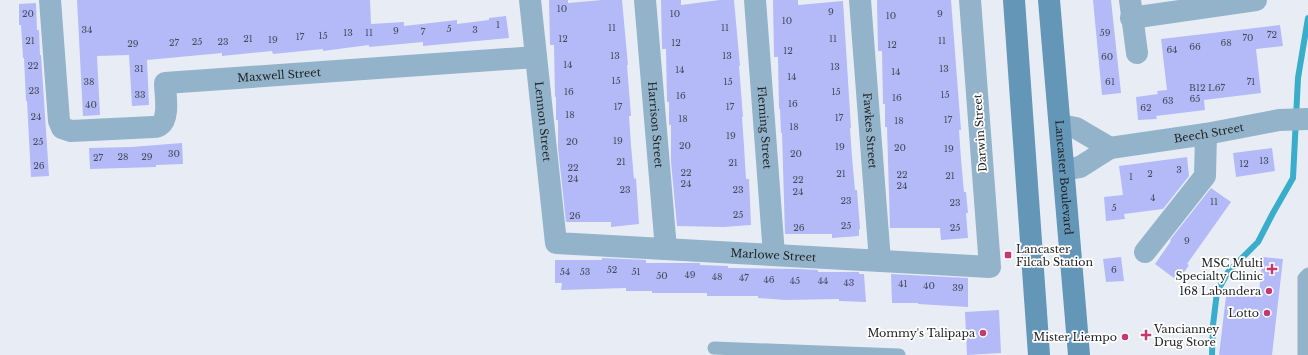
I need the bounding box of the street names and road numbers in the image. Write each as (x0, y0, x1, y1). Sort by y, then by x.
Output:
street label: Maxwell Street (237, 65, 322, 85)
street label: Lennon Street (532, 80, 554, 163)
street label: Harrison Street (645, 81, 666, 169)
street label: Fleming Street (754, 86, 775, 170)
street label: Fawkes Street (860, 92, 880, 170)
street label: Darwin Street (970, 93, 990, 172)
street label: Lancaster Boulevard (1052, 119, 1076, 236)
street label: Beech Street (1173, 120, 1246, 146)
street label: Marlowe Street (730, 246, 817, 264)

